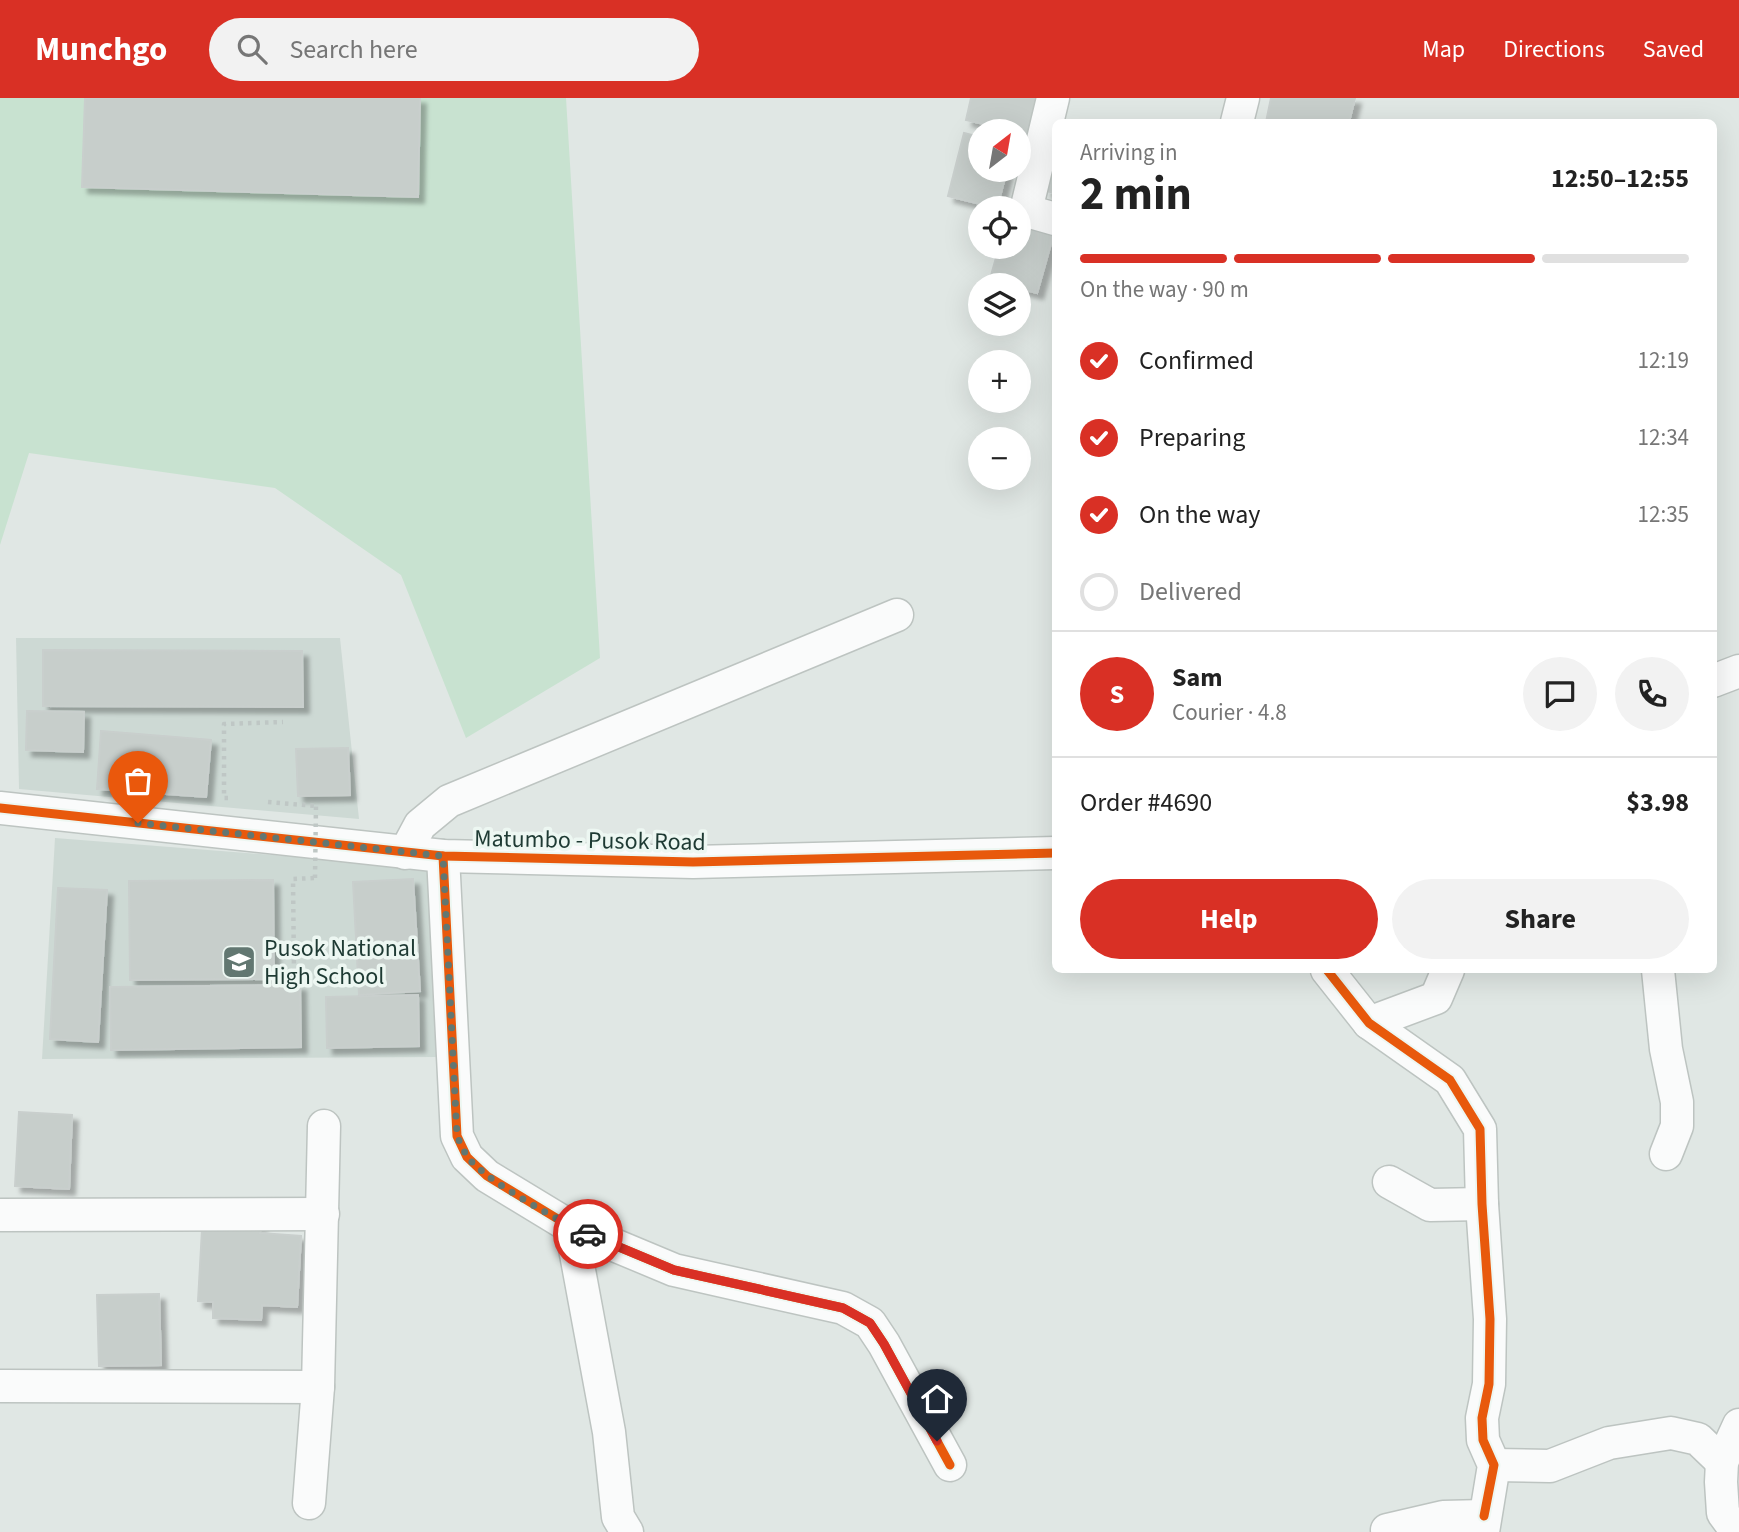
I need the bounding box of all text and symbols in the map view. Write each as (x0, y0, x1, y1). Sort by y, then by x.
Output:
search box (209, 18, 699, 81)
text: Munchgo (35, 26, 167, 73)
icon: search (233, 30, 271, 68)
text: Search here (289, 31, 418, 68)
text: Map (1422, 32, 1465, 67)
text: Directions (1503, 32, 1605, 67)
text: Saved (1643, 32, 1704, 67)
north arrow (968, 119, 1031, 182)
map controls (968, 119, 1031, 490)
text: Arriving in (1080, 136, 1178, 169)
text: 12:50–12:55 (1551, 160, 1689, 197)
text: 2 min (1080, 162, 1192, 227)
button: locate (968, 196, 1031, 259)
button: layers (968, 273, 1031, 336)
text: On the way · 90 m (1080, 273, 1249, 306)
icon: check (1080, 342, 1118, 380)
text: Confirmed (1139, 342, 1254, 379)
text: 12:19 (1638, 344, 1689, 377)
button: + (968, 350, 1031, 413)
icon: check (1080, 419, 1118, 457)
text: Preparing (1139, 419, 1245, 456)
text: 12:34 (1638, 421, 1689, 454)
button: − (968, 427, 1031, 490)
icon: check (1080, 496, 1118, 534)
text: On the way (1139, 496, 1260, 533)
text: 12:35 (1638, 498, 1689, 531)
text: Delivered (1139, 573, 1242, 610)
button: chat (1523, 657, 1597, 731)
button: phone (1615, 657, 1689, 731)
text: Sam (1172, 659, 1222, 696)
text: S (1110, 676, 1124, 713)
text: Courier · 4.8 (1172, 696, 1287, 729)
pin (108, 751, 168, 823)
icon: bag (119, 762, 157, 800)
text: Order #4690 (1080, 784, 1212, 821)
text: $3.98 (1626, 784, 1689, 821)
street label: Matumbo - Pusok Road (474, 821, 706, 860)
button: Help (1080, 879, 1378, 959)
button: Share (1392, 879, 1689, 959)
place label: Pusok National High School (264, 931, 416, 994)
school or university icon: Pusok National High School (220, 943, 258, 981)
courier (553, 1199, 623, 1269)
icon: car (569, 1215, 607, 1253)
pin (907, 1369, 967, 1441)
icon: home (918, 1380, 956, 1418)

